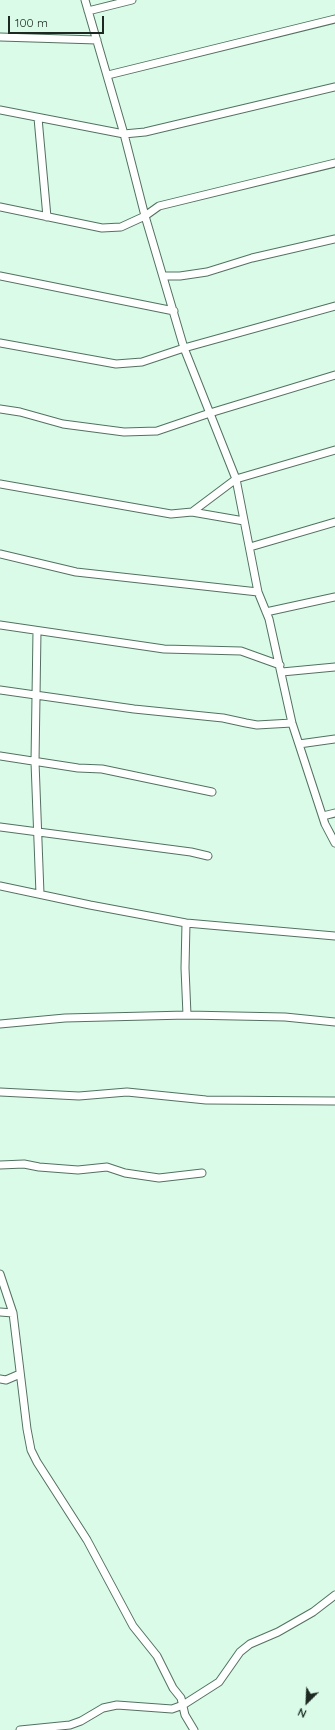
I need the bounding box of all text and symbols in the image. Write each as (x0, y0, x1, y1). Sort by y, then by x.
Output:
scale bar (10, 8, 106, 34)
text: 100 m (15, 15, 48, 30)
north arrow (287, 1682, 327, 1722)
text: N (296, 1705, 309, 1721)

